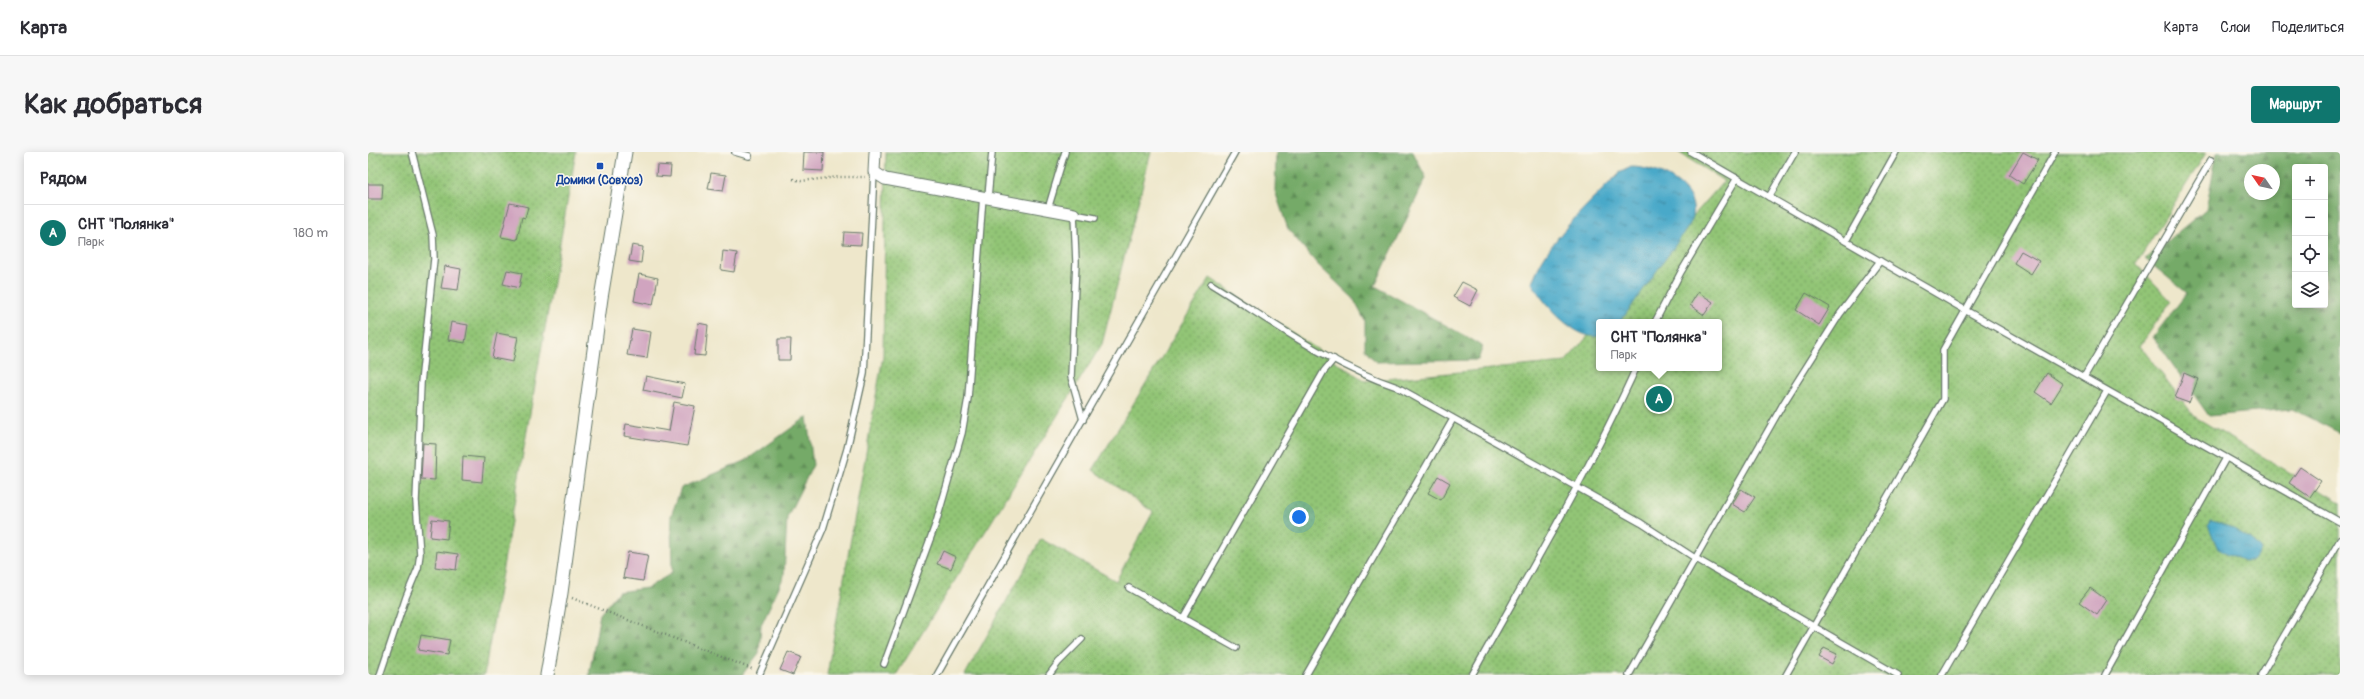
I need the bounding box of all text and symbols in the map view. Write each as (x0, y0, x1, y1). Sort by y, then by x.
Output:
text: Карта (20, 16, 67, 40)
text: Карта (2164, 19, 2198, 36)
text: Слои (2220, 19, 2250, 36)
text: Поделиться (2272, 19, 2344, 36)
button: Маршрут (2251, 86, 2340, 123)
text: Как добраться (24, 87, 202, 122)
marker: Домики (Совхоз) (595, 161, 605, 171)
north arrow (2244, 164, 2280, 200)
map controls (2292, 164, 2328, 308)
button: + (2292, 164, 2328, 200)
text: Рядом (40, 168, 87, 189)
place label: Домики (Совхоз) (555, 173, 644, 188)
button: − (2292, 200, 2328, 236)
text: СНТ "Полянка" (78, 215, 175, 234)
text: A (49, 225, 57, 241)
text: 180 m (293, 225, 328, 241)
text: Парк (78, 234, 105, 250)
button: locate (2292, 236, 2328, 272)
button: layers (2292, 272, 2328, 308)
popup (1596, 319, 1722, 371)
text: СНТ "Полянка" (1611, 328, 1707, 347)
text: Парк (1611, 347, 1637, 363)
pin: A (1646, 384, 1672, 414)
your location (1289, 507, 1309, 527)

